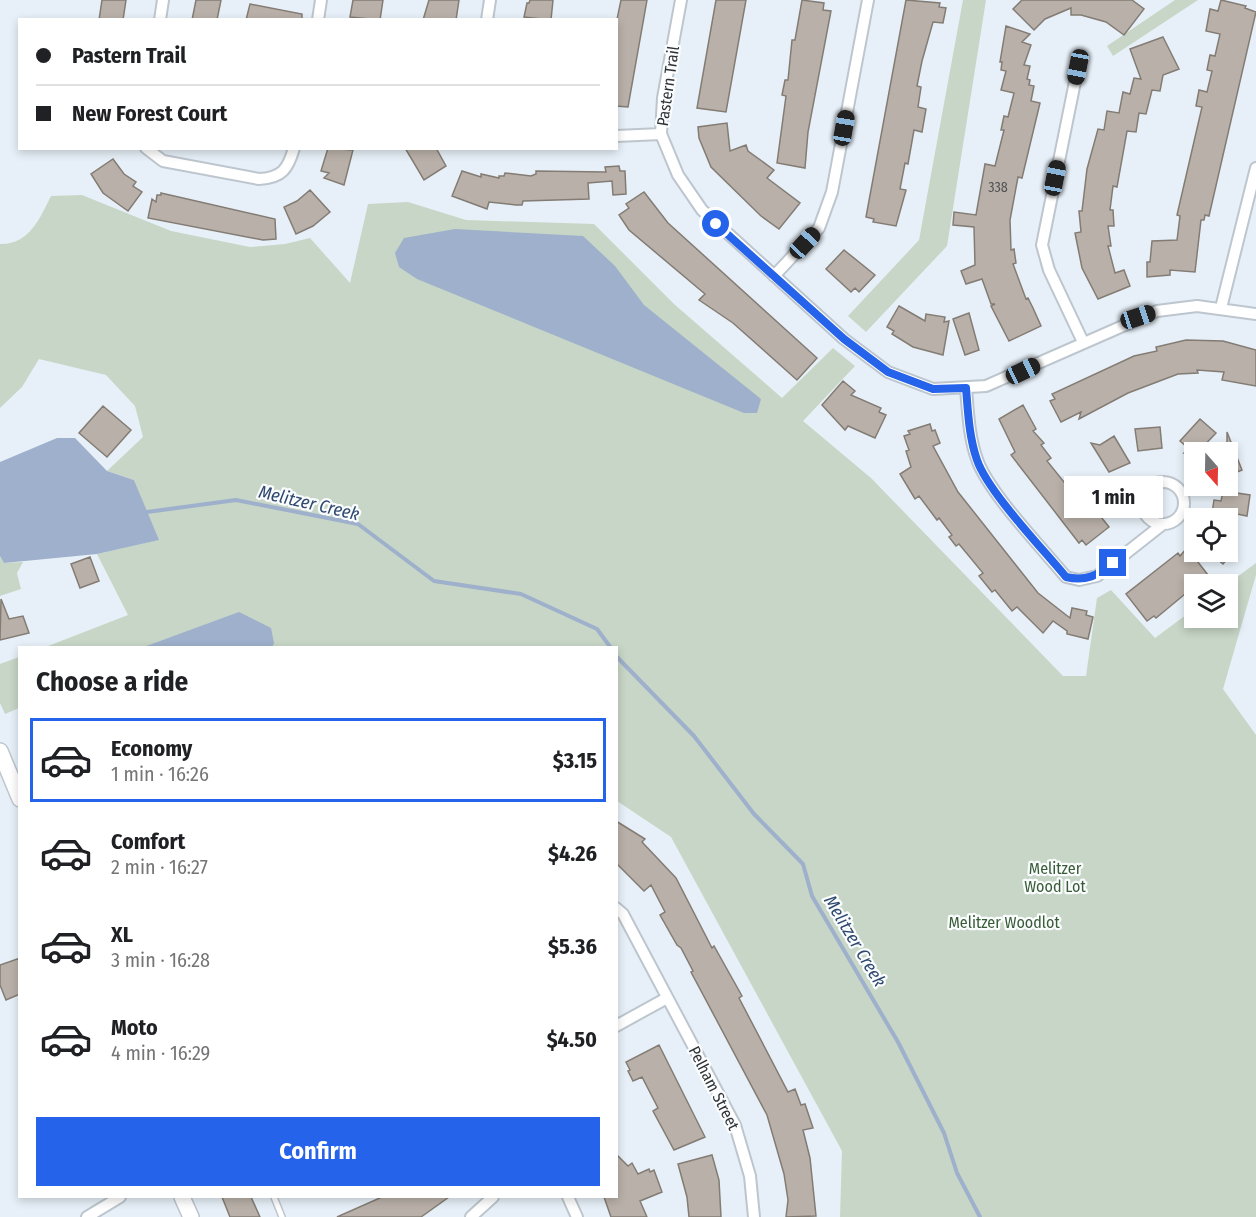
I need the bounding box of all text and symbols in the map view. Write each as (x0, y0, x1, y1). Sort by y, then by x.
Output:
text: Pastern Trail (72, 42, 186, 69)
street label: Pastern Trail (653, 45, 683, 127)
car (1066, 48, 1090, 86)
text: New Forest Court (72, 100, 227, 127)
car (832, 109, 856, 147)
car (1043, 159, 1067, 197)
house number: 338 (988, 179, 1008, 196)
route start (702, 210, 729, 237)
car (786, 224, 824, 262)
car (1118, 303, 1158, 331)
car (1003, 355, 1043, 387)
north arrow (1184, 442, 1238, 496)
map controls (1184, 442, 1238, 628)
callout: 1 min (1064, 476, 1162, 518)
water label: Melitzer Creek (257, 481, 362, 525)
text: 1 min (1092, 485, 1135, 509)
button: locate (1184, 508, 1238, 562)
route end (1099, 549, 1126, 576)
button: layers (1184, 574, 1238, 628)
text: Choose a ride (36, 666, 188, 698)
icon: car (39, 733, 93, 787)
text: Economy (111, 735, 192, 762)
text: $3.15 (553, 747, 597, 774)
text: 1 min · 16:26 (111, 762, 209, 786)
icon: car (39, 826, 93, 880)
text: Comfort (111, 828, 185, 855)
text: $4.26 (548, 840, 597, 867)
text: 2 min · 16:27 (111, 855, 208, 879)
park label: Melitzer Wood Lot (1024, 859, 1086, 896)
water label: Melitzer Creek (819, 891, 891, 991)
park label: Melitzer Woodlot (948, 913, 1060, 932)
icon: car (39, 919, 93, 973)
text: XL (111, 921, 133, 948)
text: $5.36 (548, 933, 597, 960)
text: 3 min · 16:28 (111, 948, 210, 972)
icon: car (39, 1012, 93, 1066)
text: Moto (111, 1014, 158, 1041)
text: $4.50 (547, 1026, 597, 1053)
text: 4 min · 16:29 (111, 1041, 210, 1065)
street label: Pelham Street (685, 1043, 744, 1134)
button: Confirm (36, 1117, 600, 1186)

